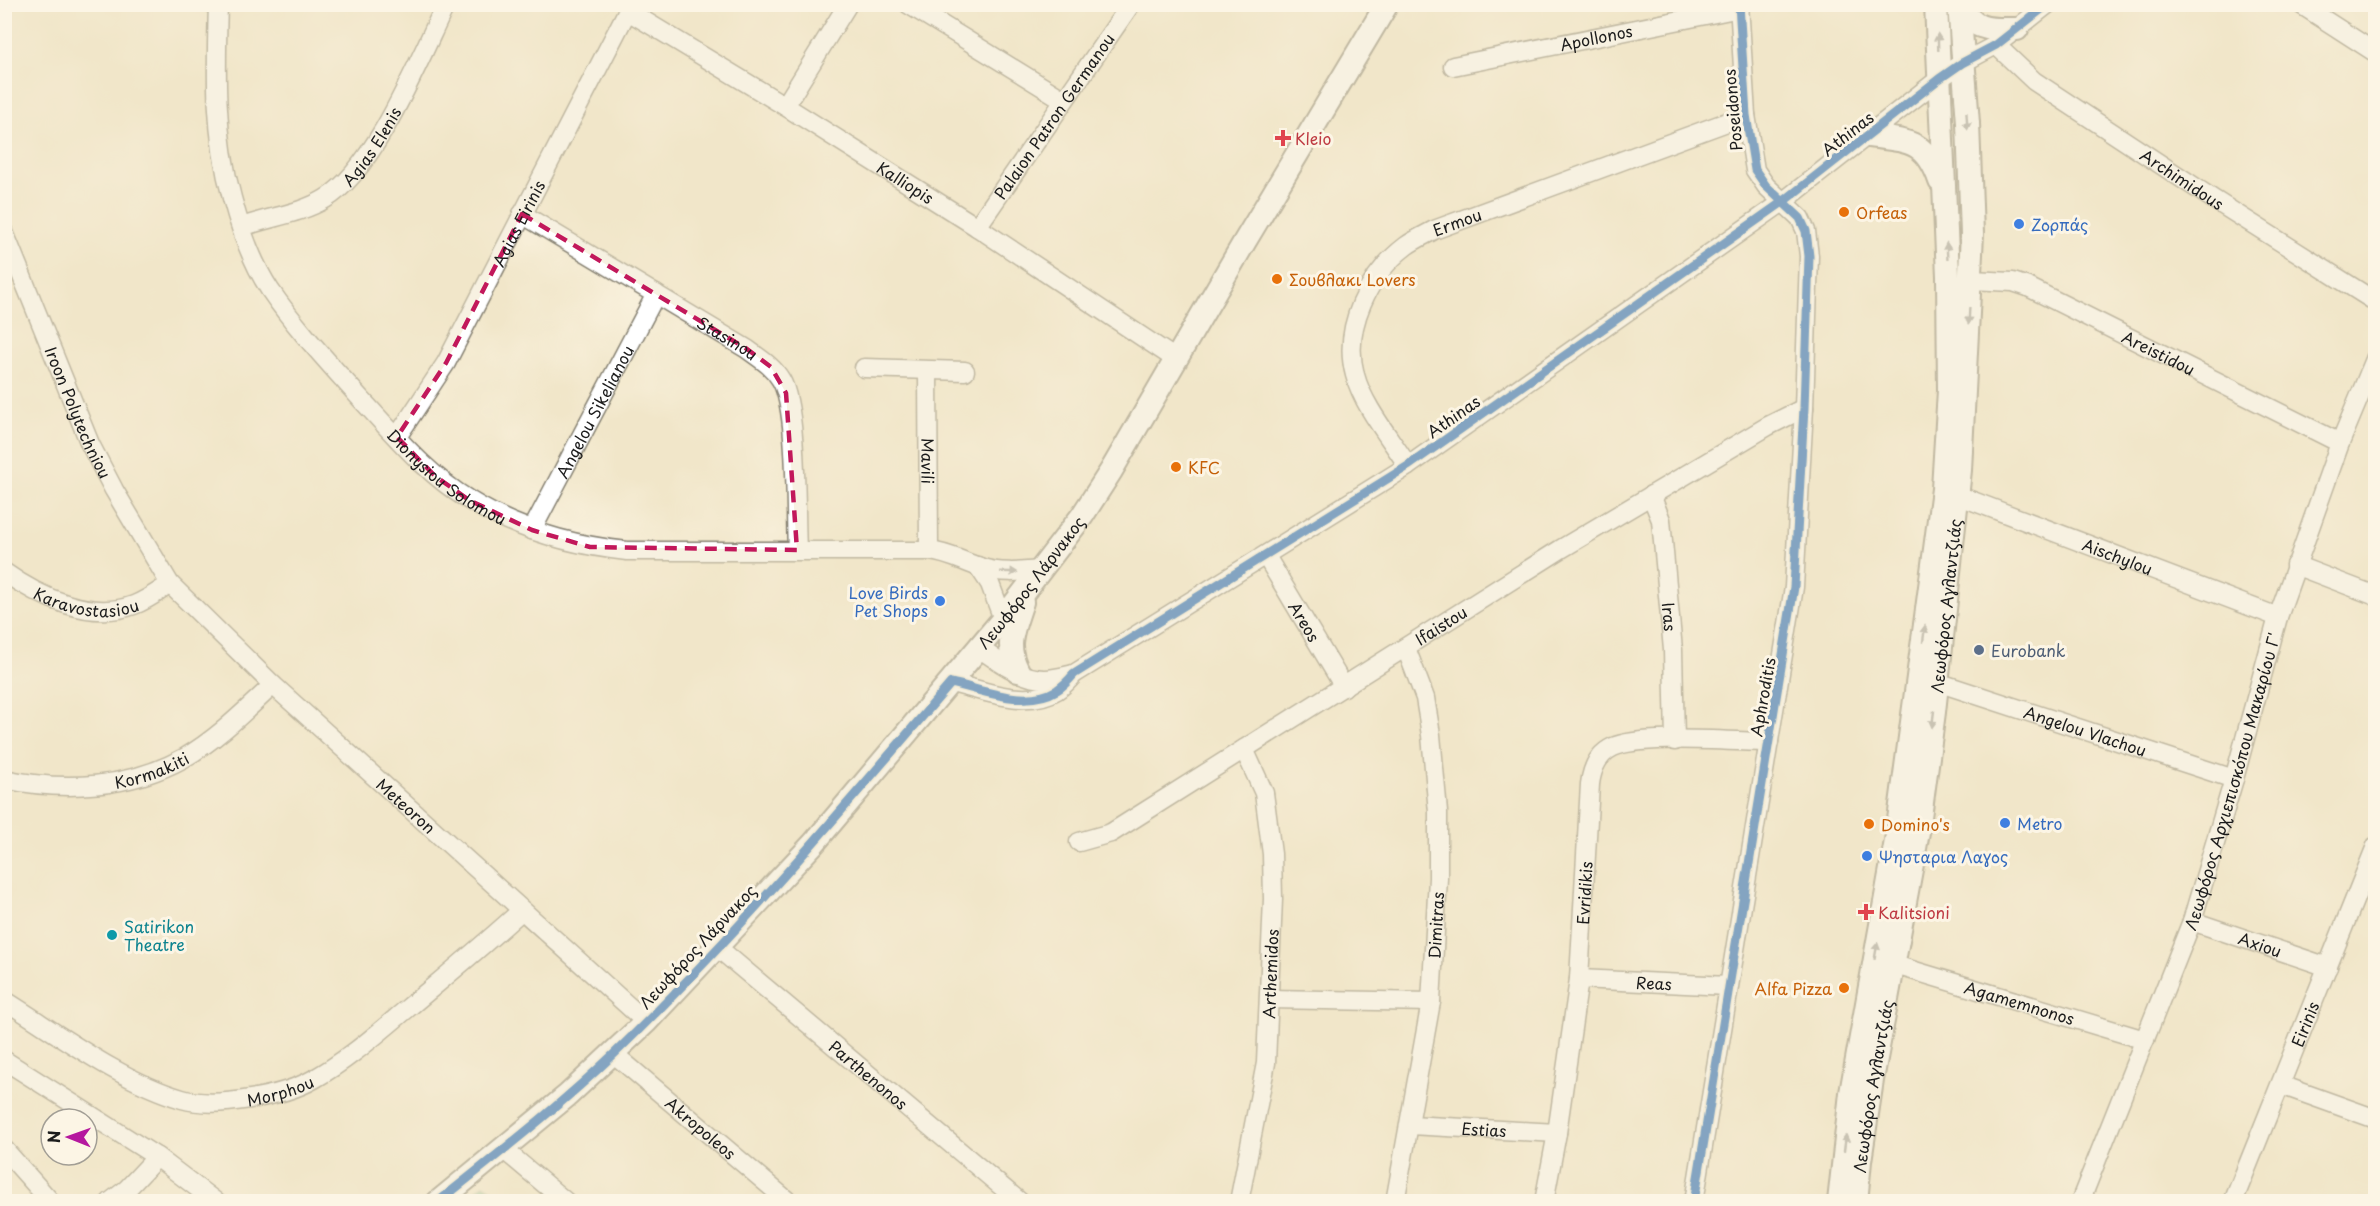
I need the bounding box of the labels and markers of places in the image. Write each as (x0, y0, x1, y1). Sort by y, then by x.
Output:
place label: Kleio (1295, 126, 1331, 150)
marker: Kleio (1276, 131, 1290, 145)
place label: Orfeas (1856, 200, 1907, 224)
marker: Orfeas (1837, 205, 1851, 219)
place label: Ζορπάς (2031, 212, 2088, 236)
marker: Ζορπάς (2012, 217, 2026, 231)
place label: Σουβλακι Lovers (1289, 267, 1416, 291)
marker: Σουβλακι Lovers (1270, 272, 1284, 286)
place label: KFC (1188, 455, 1220, 479)
marker: KFC (1169, 460, 1183, 474)
place label: Love Birds Pet Shops (849, 580, 928, 622)
marker: Love Birds Pet Shops (933, 594, 947, 608)
place label: Eurobank (1991, 638, 2066, 662)
marker: Eurobank (1972, 643, 1986, 657)
place label: Metro (2017, 811, 2063, 835)
place label: Domino's (1881, 812, 1950, 836)
marker: Metro (1998, 816, 2012, 830)
marker: Domino's (1862, 817, 1876, 831)
place label: Ψησταρια Λαγος (1879, 844, 2008, 868)
marker: Ψησταρια Λαγος (1860, 849, 1874, 863)
place label: Kalitsioni (1878, 900, 1950, 924)
marker: Kalitsioni (1859, 905, 1873, 919)
place label: Satirikon Theatre (124, 914, 194, 956)
marker: Satirikon Theatre (105, 928, 119, 942)
place label: Alfa Pizza (1755, 976, 1832, 1000)
marker: Alfa Pizza (1837, 981, 1851, 995)

